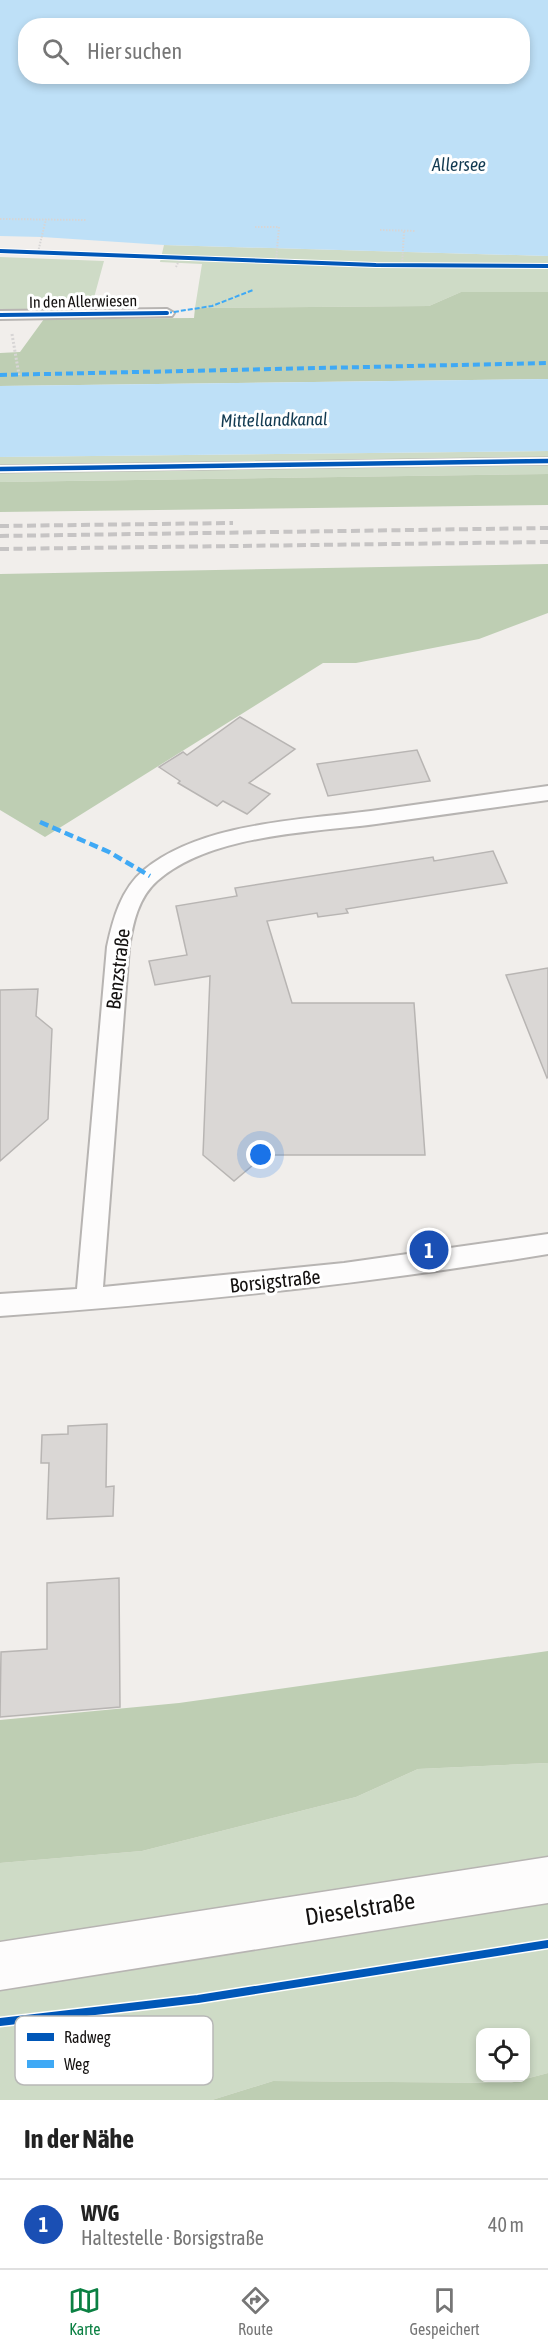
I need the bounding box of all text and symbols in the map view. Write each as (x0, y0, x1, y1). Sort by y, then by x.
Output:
search box (18, 18, 530, 84)
icon: search (39, 35, 72, 68)
text: Hier suchen (87, 38, 182, 64)
water label: Allersee (431, 154, 486, 175)
street label: In den Allerwiesen (29, 291, 137, 311)
water label: Mittellandkanal (220, 408, 328, 431)
street label: Benzstraße (101, 927, 134, 1011)
your location (246, 1140, 275, 1169)
pin: 1 (410, 1228, 448, 1272)
street label: Borsigstraße (228, 1264, 321, 1297)
street label: Dieselstraße (303, 1886, 417, 1931)
legend (15, 2016, 213, 2085)
text: Radweg (64, 2028, 111, 2047)
map controls (476, 2028, 530, 2082)
button: locate (476, 2028, 530, 2082)
text: Weg (64, 2055, 89, 2074)
text: In der Nähe (24, 2124, 134, 2154)
text: WVG (81, 2200, 119, 2226)
text: 1 (39, 2213, 48, 2236)
text: 40 m (488, 2213, 524, 2236)
text: Haltestelle · Borsigstraße (81, 2226, 264, 2249)
tab: Karte (68, 2284, 101, 2338)
tab: Route (238, 2284, 273, 2338)
tab: Gespeichert (410, 2284, 480, 2338)

